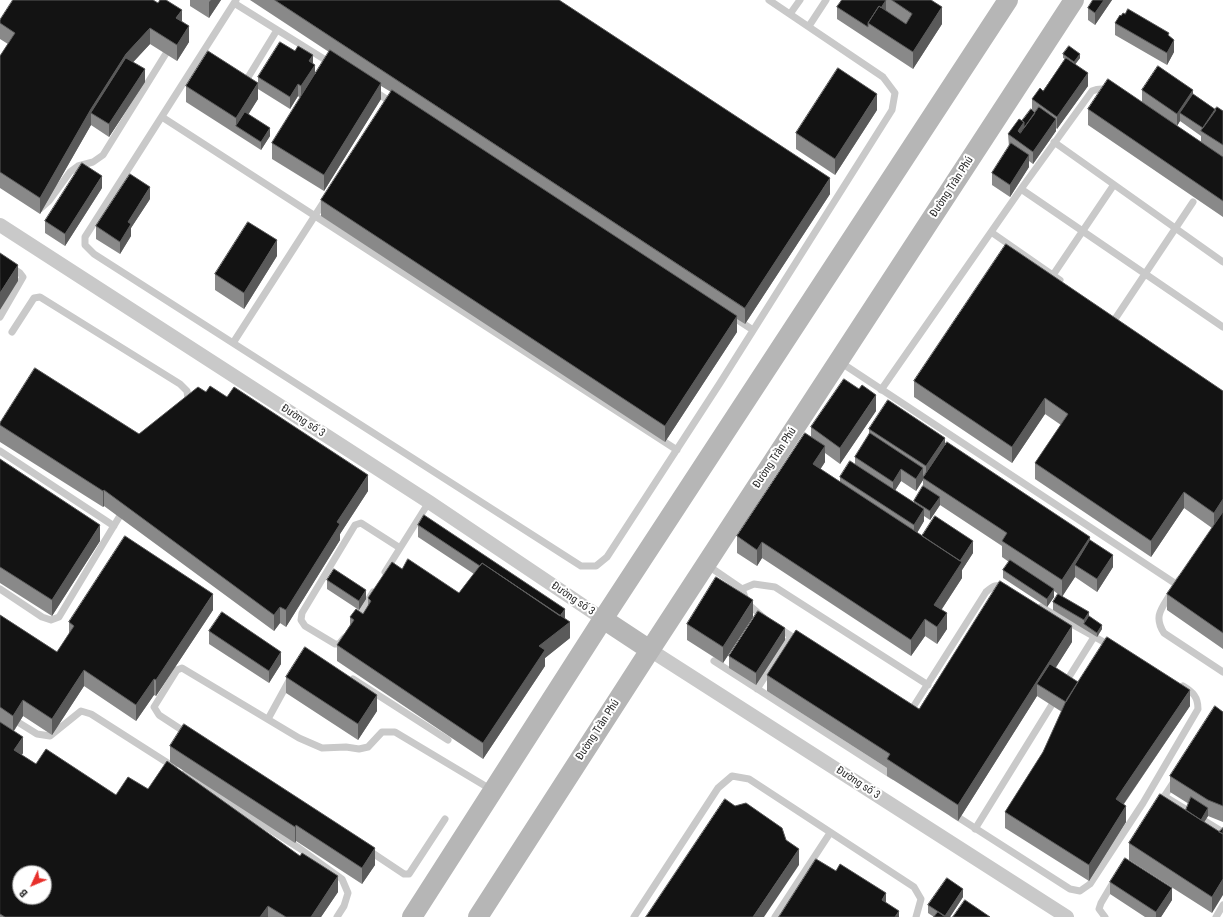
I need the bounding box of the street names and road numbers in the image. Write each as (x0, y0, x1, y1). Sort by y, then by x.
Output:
street label: Đường Trần Phú (928, 154, 976, 220)
street label: Đường số 3 (279, 402, 327, 440)
street label: Đường Trần Phú (751, 425, 799, 491)
street label: Đường số 3 (549, 580, 597, 618)
street label: Đường Trần Phú (574, 697, 622, 763)
street label: Đường số 3 (834, 764, 882, 802)

